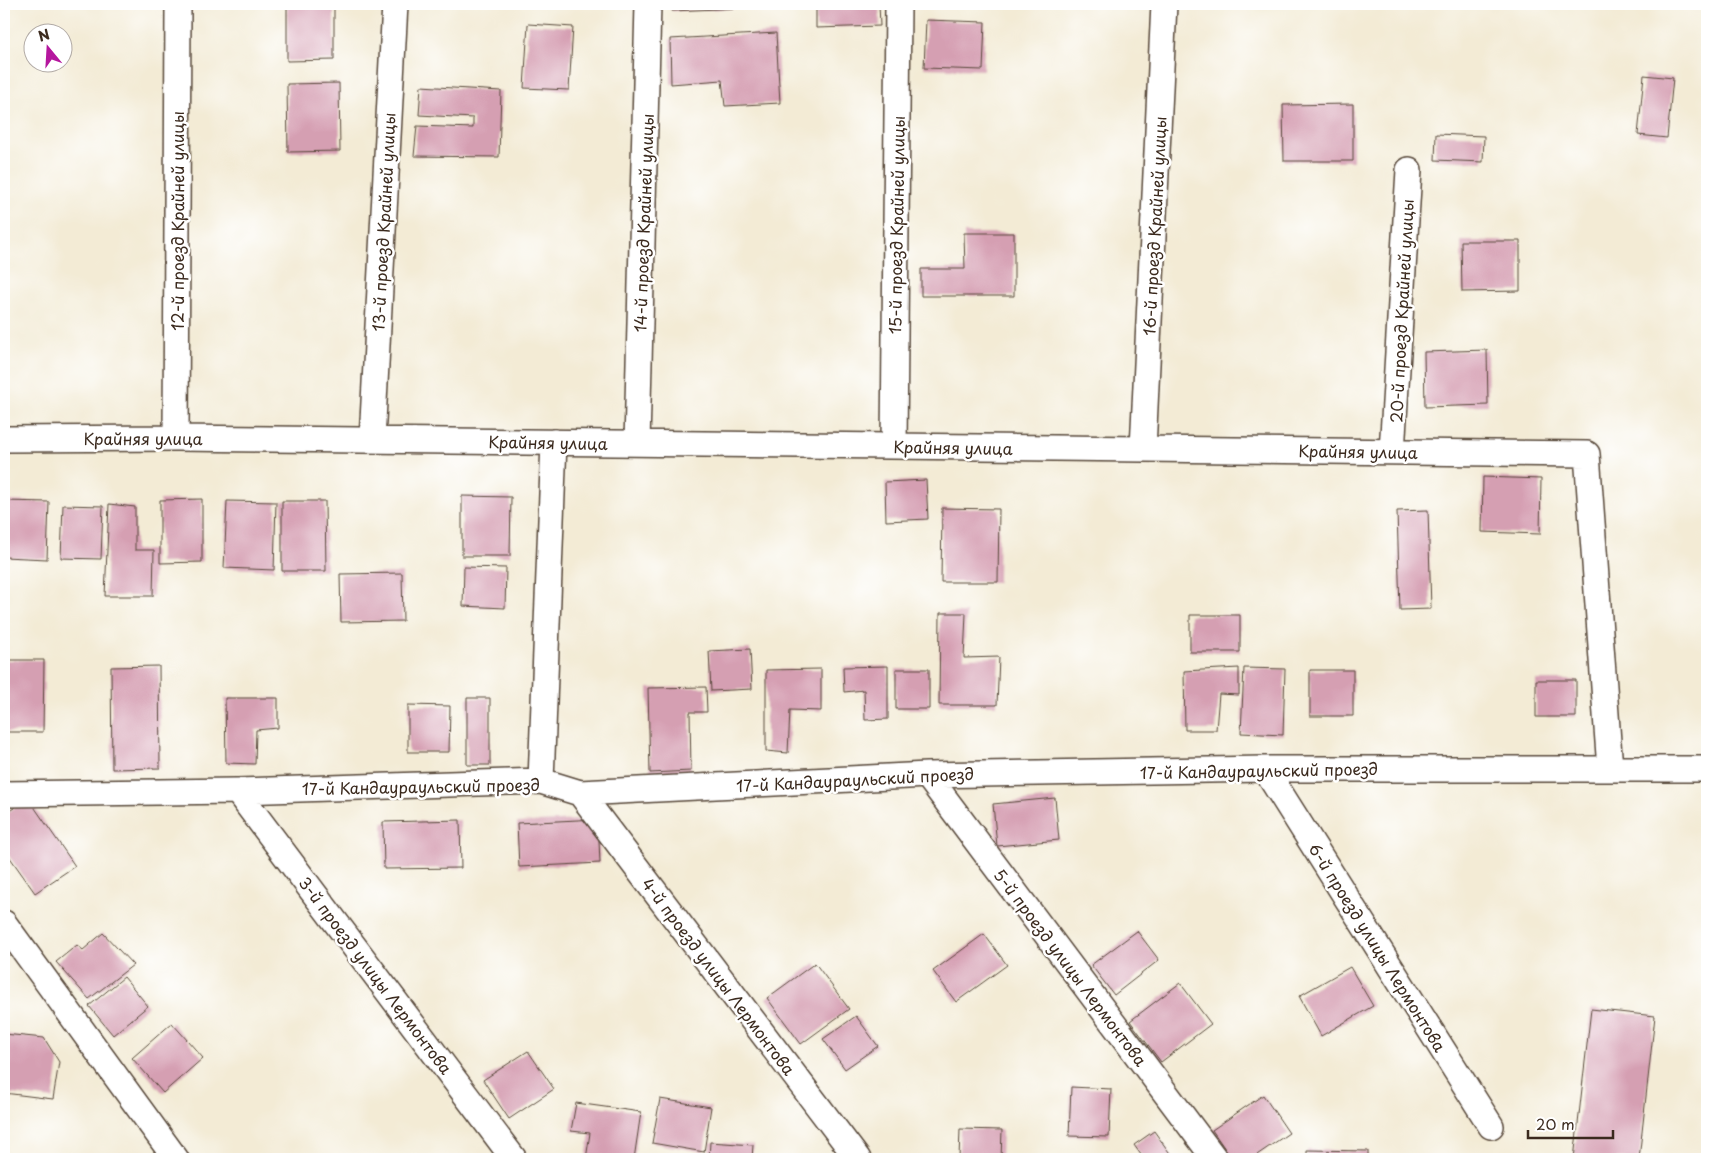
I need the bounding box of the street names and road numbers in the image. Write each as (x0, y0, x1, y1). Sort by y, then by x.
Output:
street label: 12-й проезд Крайней улицы (165, 111, 189, 331)
street label: 13-й проезд Крайней улицы (365, 112, 401, 332)
street label: 14-й проезд Крайней улицы (627, 113, 659, 333)
street label: 15-й проезд Крайней улицы (882, 116, 910, 334)
street label: 16-й проезд Крайней улицы (1136, 116, 1172, 336)
street label: 20-й проезд Крайней улицы (1383, 199, 1419, 423)
street label: Крайняя улица (83, 426, 203, 450)
street label: Крайняя улица (488, 429, 608, 455)
street label: Крайняя улица (893, 434, 1013, 460)
street label: Крайняя улица (1298, 438, 1418, 464)
street label: 17-й Кандаураульский проезд (1140, 756, 1378, 784)
street label: 17-й Кандаураульский проезд (735, 761, 975, 797)
street label: 17-й Кандаураульский проезд (302, 772, 540, 800)
street label: 6-й проезд улицы Лермонтова (1304, 838, 1452, 1056)
street label: 5-й проезд улицы Лермонтова (989, 863, 1153, 1071)
street label: 3-й проезд улицы Лермонтова (294, 871, 458, 1079)
street label: 4-й проезд улицы Лермонтова (637, 872, 801, 1080)

